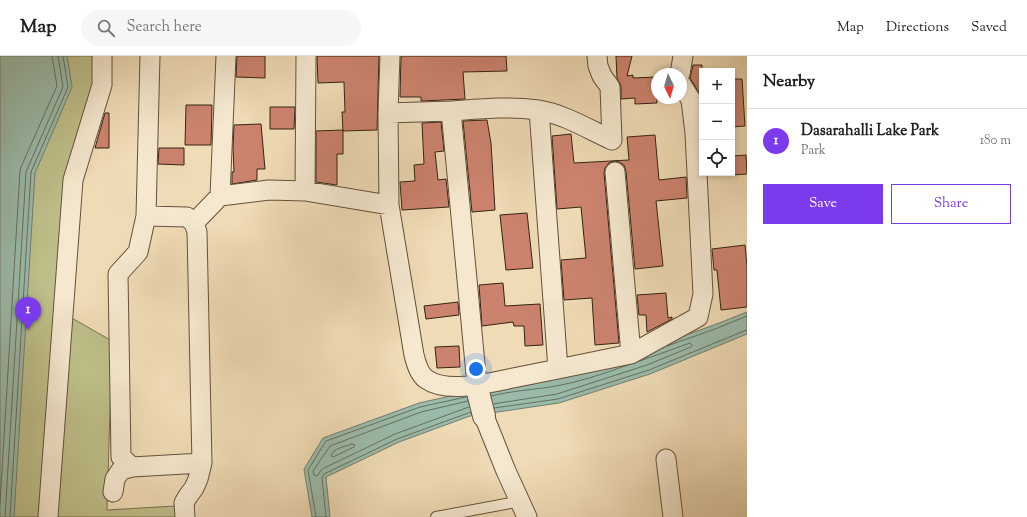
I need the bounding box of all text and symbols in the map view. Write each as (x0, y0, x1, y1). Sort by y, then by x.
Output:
search box (81, 10, 361, 46)
text: Map (20, 14, 57, 41)
icon: search (95, 17, 117, 39)
text: Search here (127, 17, 202, 38)
text: Map (837, 18, 864, 38)
text: Directions (886, 18, 949, 38)
text: Saved (971, 18, 1007, 38)
north arrow (651, 68, 687, 104)
map controls (699, 68, 735, 176)
button: + (699, 68, 735, 104)
text: Nearby (763, 70, 815, 94)
button: − (699, 104, 735, 140)
text: Dasarahalli Lake Park (801, 121, 939, 142)
text: 1 (774, 132, 778, 150)
text: 180 m (980, 132, 1011, 150)
button: locate (699, 140, 735, 176)
text: Park (801, 142, 826, 160)
button: Save (763, 184, 883, 224)
button: Share (891, 184, 1011, 224)
pin: 1 (15, 297, 41, 330)
your location (466, 359, 486, 379)

